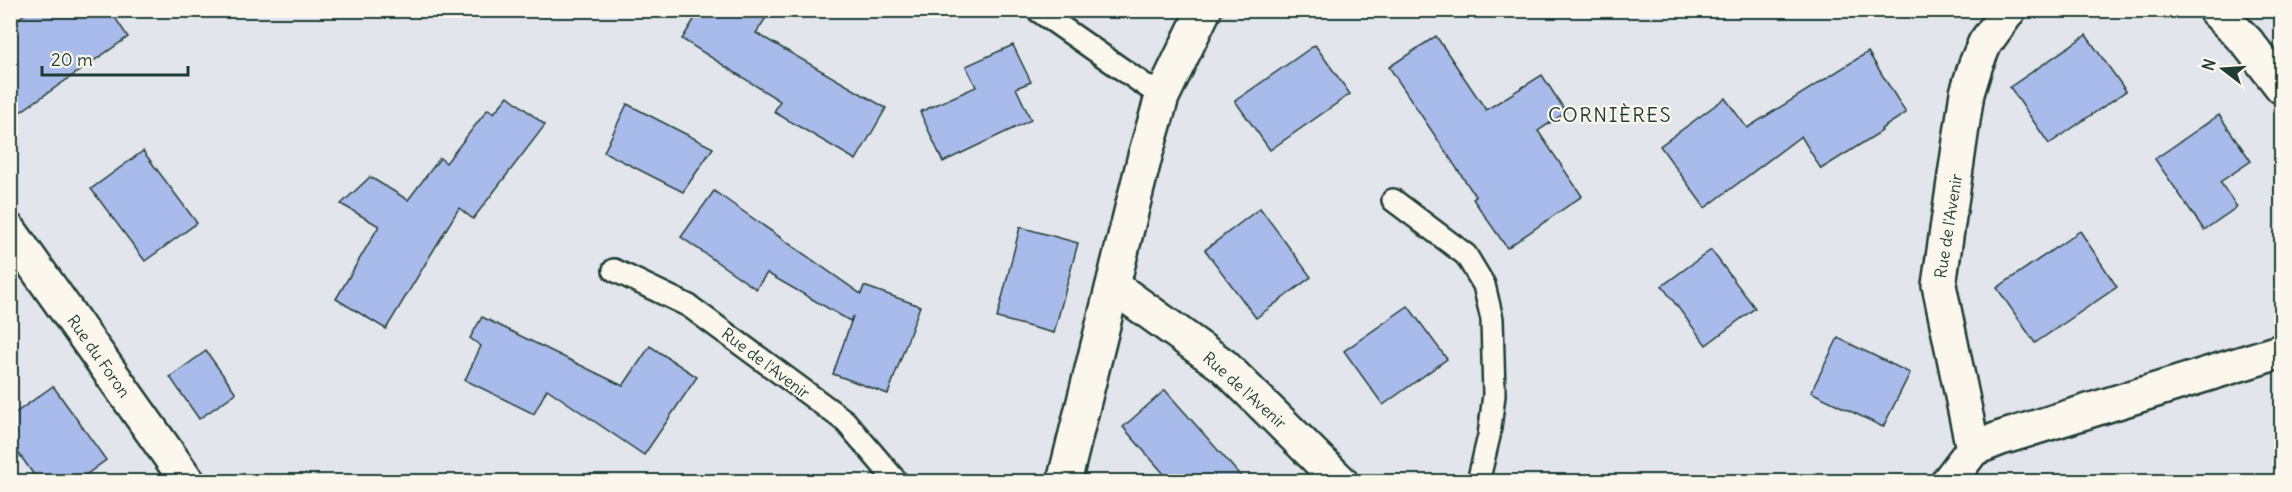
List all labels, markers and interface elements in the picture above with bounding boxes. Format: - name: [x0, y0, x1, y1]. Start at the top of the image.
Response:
- scale bar: [42, 39, 188, 77]
- north arrow: [2193, 39, 2253, 99]
- text: 20 m: [51, 48, 93, 71]
- text: N: [2197, 56, 2220, 73]
- district label: CORNIÈRES: [1548, 102, 1672, 127]
- street label: Rue de l'Avenir: [1930, 172, 1966, 280]
- street label: Rue du Foron: [63, 311, 135, 401]
- street label: Rue de l'Avenir: [718, 323, 815, 403]
- street label: Rue de l'Avenir: [1199, 347, 1291, 433]

